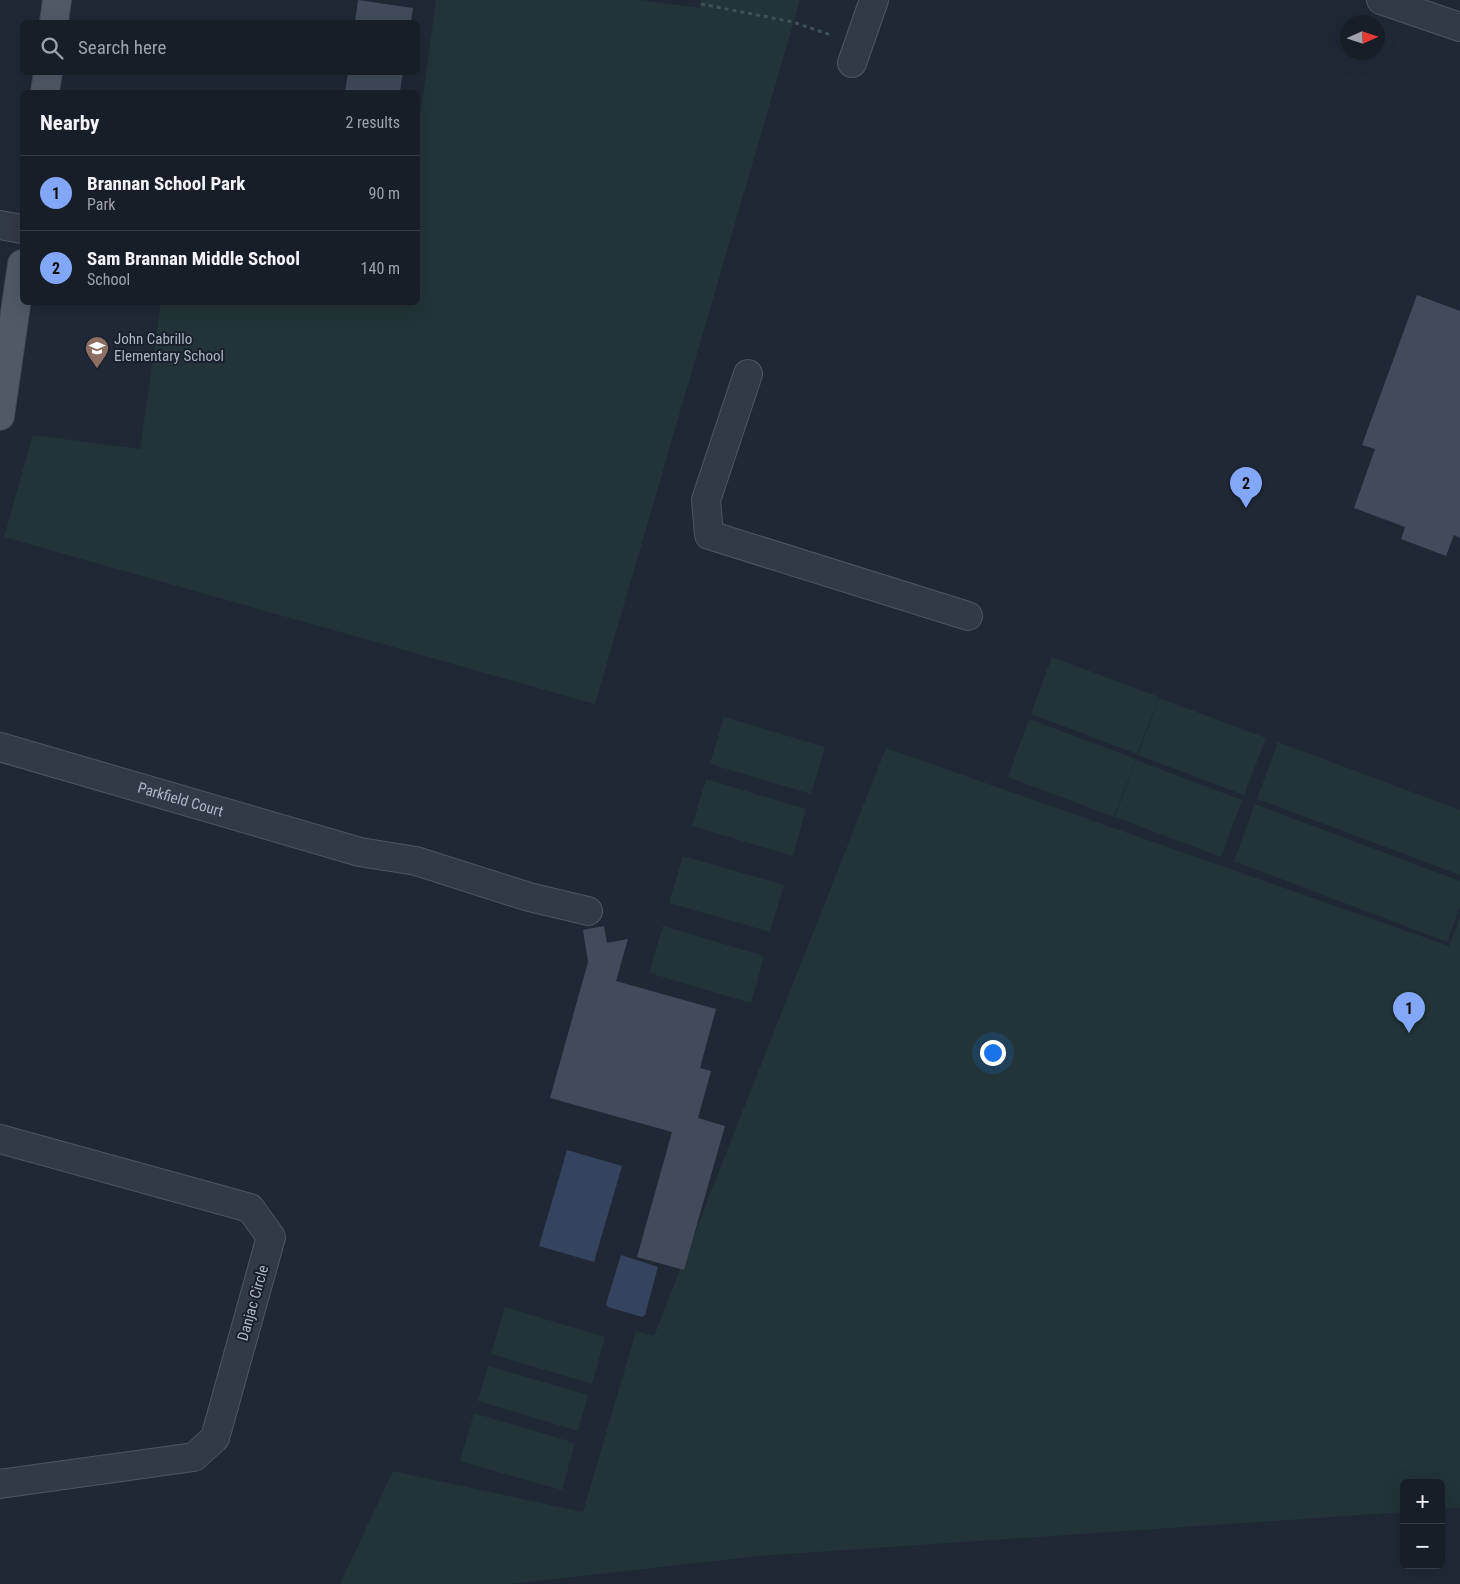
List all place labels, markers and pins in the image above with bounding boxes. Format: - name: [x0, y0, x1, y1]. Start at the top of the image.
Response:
- place label: John Cabrillo Elementary School: [114, 330, 224, 365]
- school or university icon: John Cabrillo Elementary School: [84, 335, 110, 369]
- pin: 2: [1230, 467, 1262, 508]
- pin: 1: [1393, 992, 1425, 1033]

